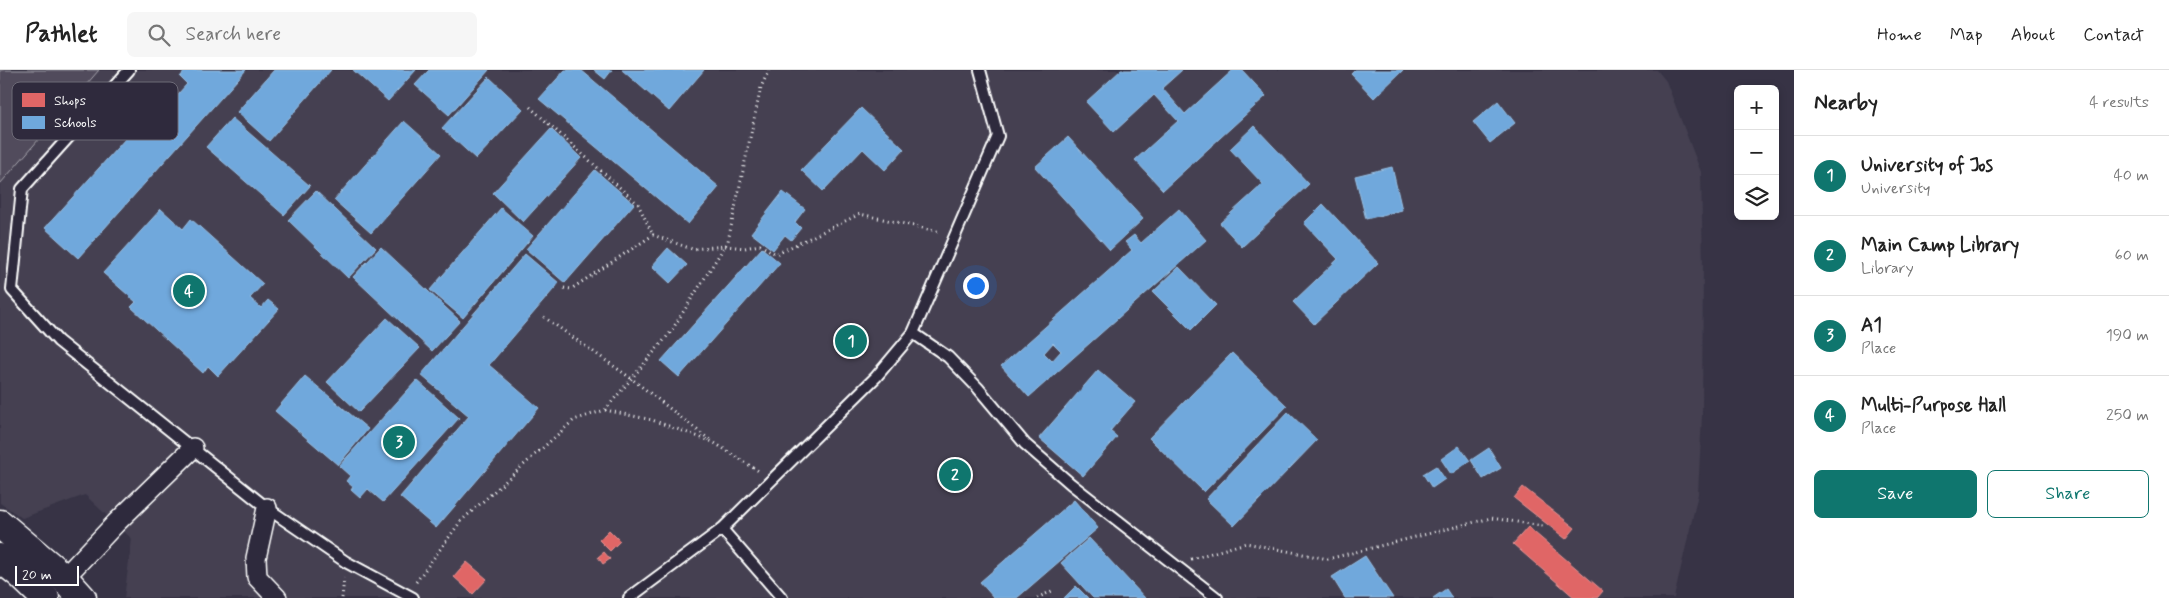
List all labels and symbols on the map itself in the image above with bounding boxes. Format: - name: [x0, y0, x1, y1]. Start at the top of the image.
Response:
- legend: [12, 82, 178, 140]
- text: Shops: [54, 92, 86, 110]
- text: Schools: [54, 114, 97, 132]
- pin: 4: [173, 272, 205, 310]
- your location: [963, 273, 989, 299]
- pin: 1: [835, 322, 867, 360]
- pin: 3: [383, 423, 415, 461]
- pin: 2: [939, 456, 971, 494]
- scale bar: [15, 563, 79, 586]

